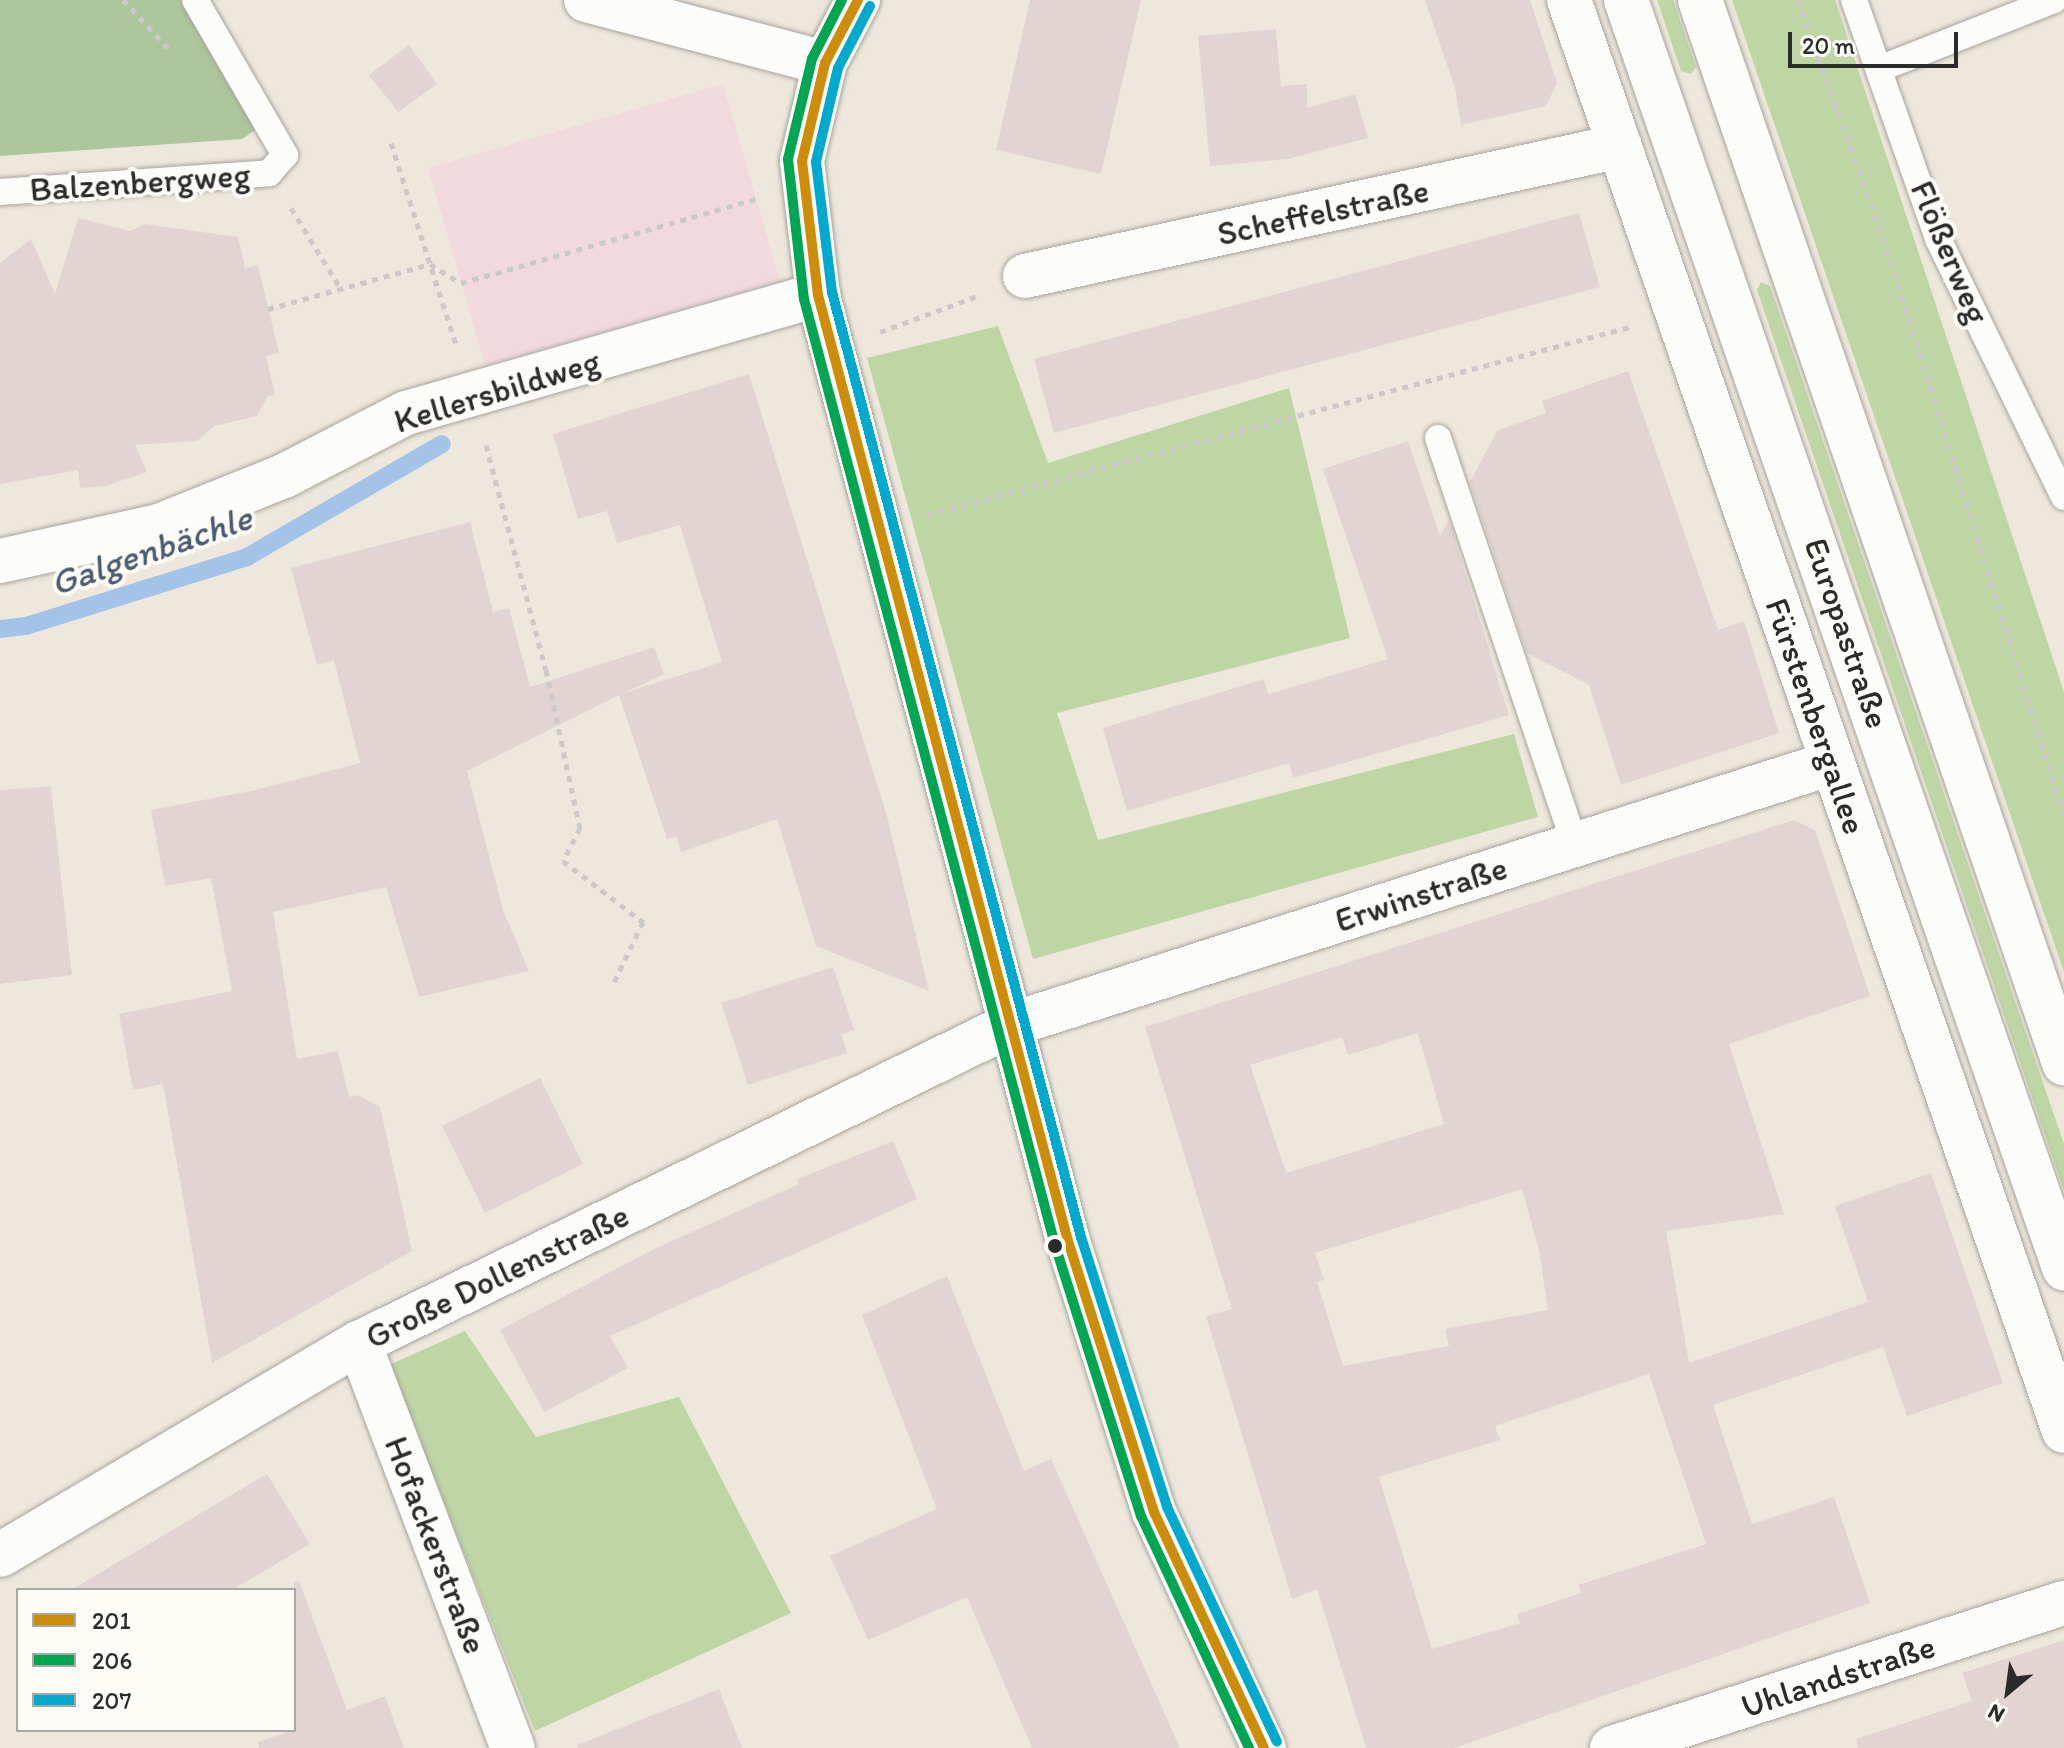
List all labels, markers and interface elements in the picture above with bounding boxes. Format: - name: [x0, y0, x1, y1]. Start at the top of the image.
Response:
- scale bar: [1792, 16, 1962, 66]
- text: 20 m: [1802, 31, 1855, 60]
- street label: Balzenbergweg: [28, 154, 252, 210]
- street label: Scheffelstraße: [1214, 170, 1432, 254]
- street label: Flößerweg: [1902, 174, 1998, 330]
- street label: Kellersbildweg: [389, 340, 605, 442]
- water label: Galgenbächle: [45, 495, 257, 605]
- street label: Europastraße: [1795, 533, 1899, 733]
- street label: Fürstenbergallee: [1757, 593, 1875, 839]
- street label: Erwinstraße: [1330, 847, 1512, 941]
- street label: Große Dollenstraße: [358, 1194, 636, 1358]
- unlabelled marker: [1047, 1238, 1063, 1254]
- street label: Hofackerstraße: [376, 1431, 496, 1659]
- legend: [16, 1588, 296, 1732]
- text: 201: [92, 1606, 131, 1635]
- street label: Uhlandstraße: [1736, 1625, 1940, 1727]
- text: 206: [92, 1646, 132, 1675]
- north arrow: [1968, 1652, 2048, 1732]
- text: 207: [92, 1686, 131, 1715]
- text: N: [1983, 1698, 2009, 1729]

